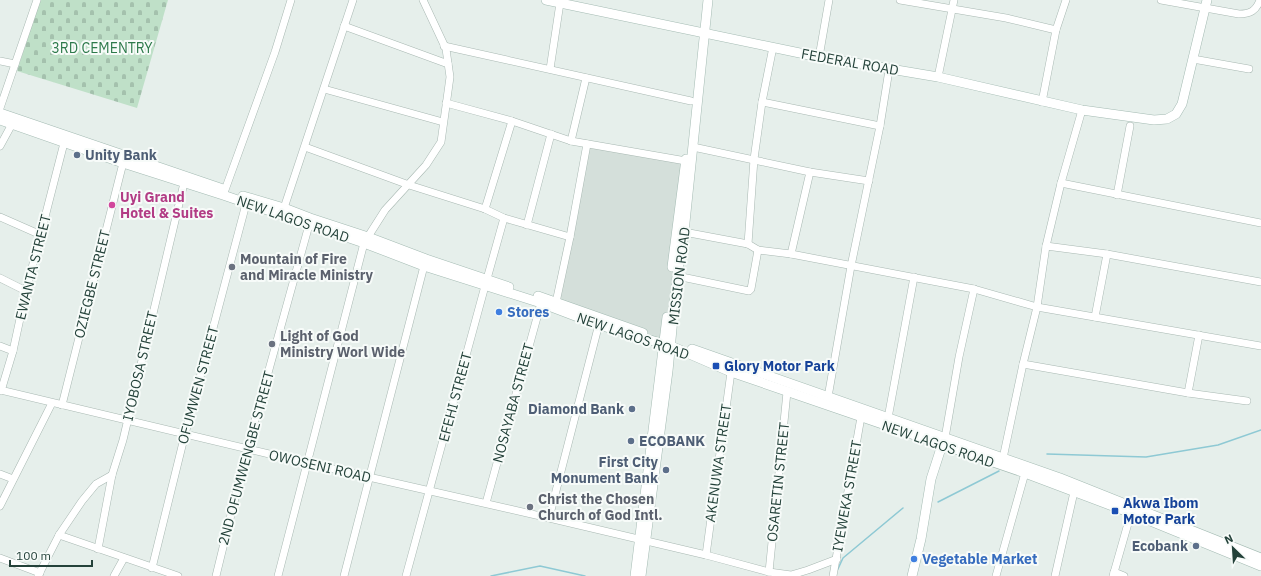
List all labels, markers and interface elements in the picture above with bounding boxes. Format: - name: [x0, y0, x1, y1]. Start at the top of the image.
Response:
- park label: 3RD CEMENTRY: [51, 39, 153, 57]
- street label: FEDERAL ROAD: [800, 45, 900, 79]
- place label: Unity Bank: [85, 146, 158, 164]
- marker: Unity Bank: [72, 150, 82, 160]
- place label: Uyi Grand Hotel & Suites: [120, 188, 213, 222]
- street label: NEW LAGOS ROAD: [234, 191, 352, 247]
- marker: Uyi Grand Hotel & Suites: [107, 200, 117, 210]
- street label: EWANTA STREET: [11, 212, 55, 322]
- street label: MISSION ROAD: [664, 226, 694, 326]
- street label: OZIEGBE STREET: [70, 228, 114, 340]
- place label: Mountain of Fire and Miracle Ministry: [240, 250, 374, 284]
- marker: Mountain of Fire and Miracle Ministry: [227, 262, 237, 272]
- place label: Stores: [507, 303, 549, 321]
- marker: Stores: [494, 307, 504, 317]
- street label: NEW LAGOS ROAD: [574, 308, 692, 364]
- street label: IYOBOSA STREET: [119, 309, 161, 423]
- street label: OFUMWEN STREET: [174, 324, 222, 446]
- place label: Light of God Ministry Worl Wide: [280, 327, 405, 361]
- marker: Light of God Ministry Worl Wide: [267, 339, 277, 349]
- street label: NOSAYABA STREET: [488, 341, 538, 465]
- street label: EFEHI STREET: [434, 350, 476, 444]
- place label: Glory Motor Park: [724, 357, 836, 375]
- marker: Glory Motor Park: [711, 361, 721, 371]
- street label: 2ND OFUMWENGBE STREET: [214, 369, 278, 547]
- place label: Diamond Bank: [528, 400, 625, 418]
- street label: AKENUWA STREET: [701, 403, 735, 523]
- marker: Diamond Bank: [627, 404, 637, 414]
- street label: NEW LAGOS ROAD: [879, 416, 997, 472]
- street label: OSARETIN STREET: [763, 421, 793, 543]
- place label: ECOBANK: [639, 432, 705, 450]
- marker: ECOBANK: [626, 436, 636, 446]
- street label: IYEWEKA STREET: [828, 439, 866, 553]
- street label: OWOSENI ROAD: [267, 445, 373, 487]
- place label: First City Monument Bank: [551, 453, 659, 487]
- marker: First City Monument Bank: [661, 465, 671, 475]
- place label: Christ the Chosen Church of God Intl.: [538, 490, 663, 524]
- place label: Akwa Ibom Motor Park: [1123, 494, 1198, 528]
- marker: Christ the Chosen Church of God Intl.: [525, 502, 535, 512]
- marker: Akwa Ibom Motor Park: [1110, 506, 1120, 516]
- north arrow: [1213, 528, 1253, 568]
- text: N: [1222, 531, 1235, 547]
- place label: Ecobank: [1132, 537, 1189, 555]
- marker: Ecobank: [1191, 541, 1201, 551]
- scale bar: [10, 542, 92, 568]
- text: 100 m: [16, 548, 51, 563]
- place label: Vegetable Market: [922, 550, 1037, 568]
- marker: Vegetable Market: [909, 554, 919, 564]

